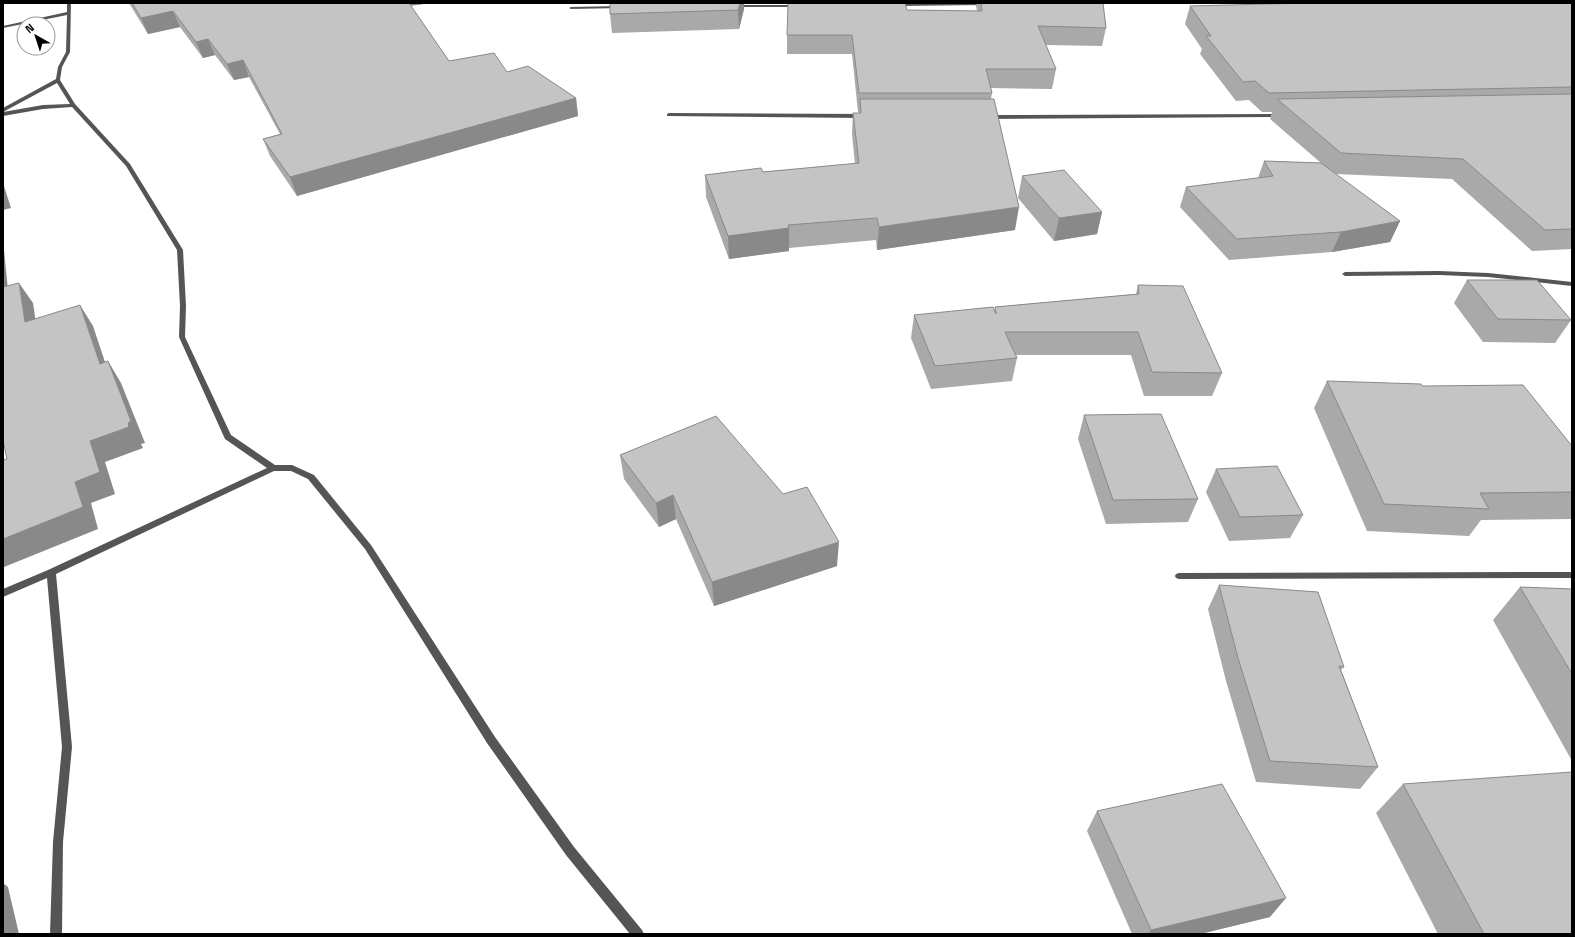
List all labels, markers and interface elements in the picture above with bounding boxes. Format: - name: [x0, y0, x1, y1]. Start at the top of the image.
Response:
- north arrow: [16, 16, 56, 56]
- text: N: [22, 20, 37, 36]

